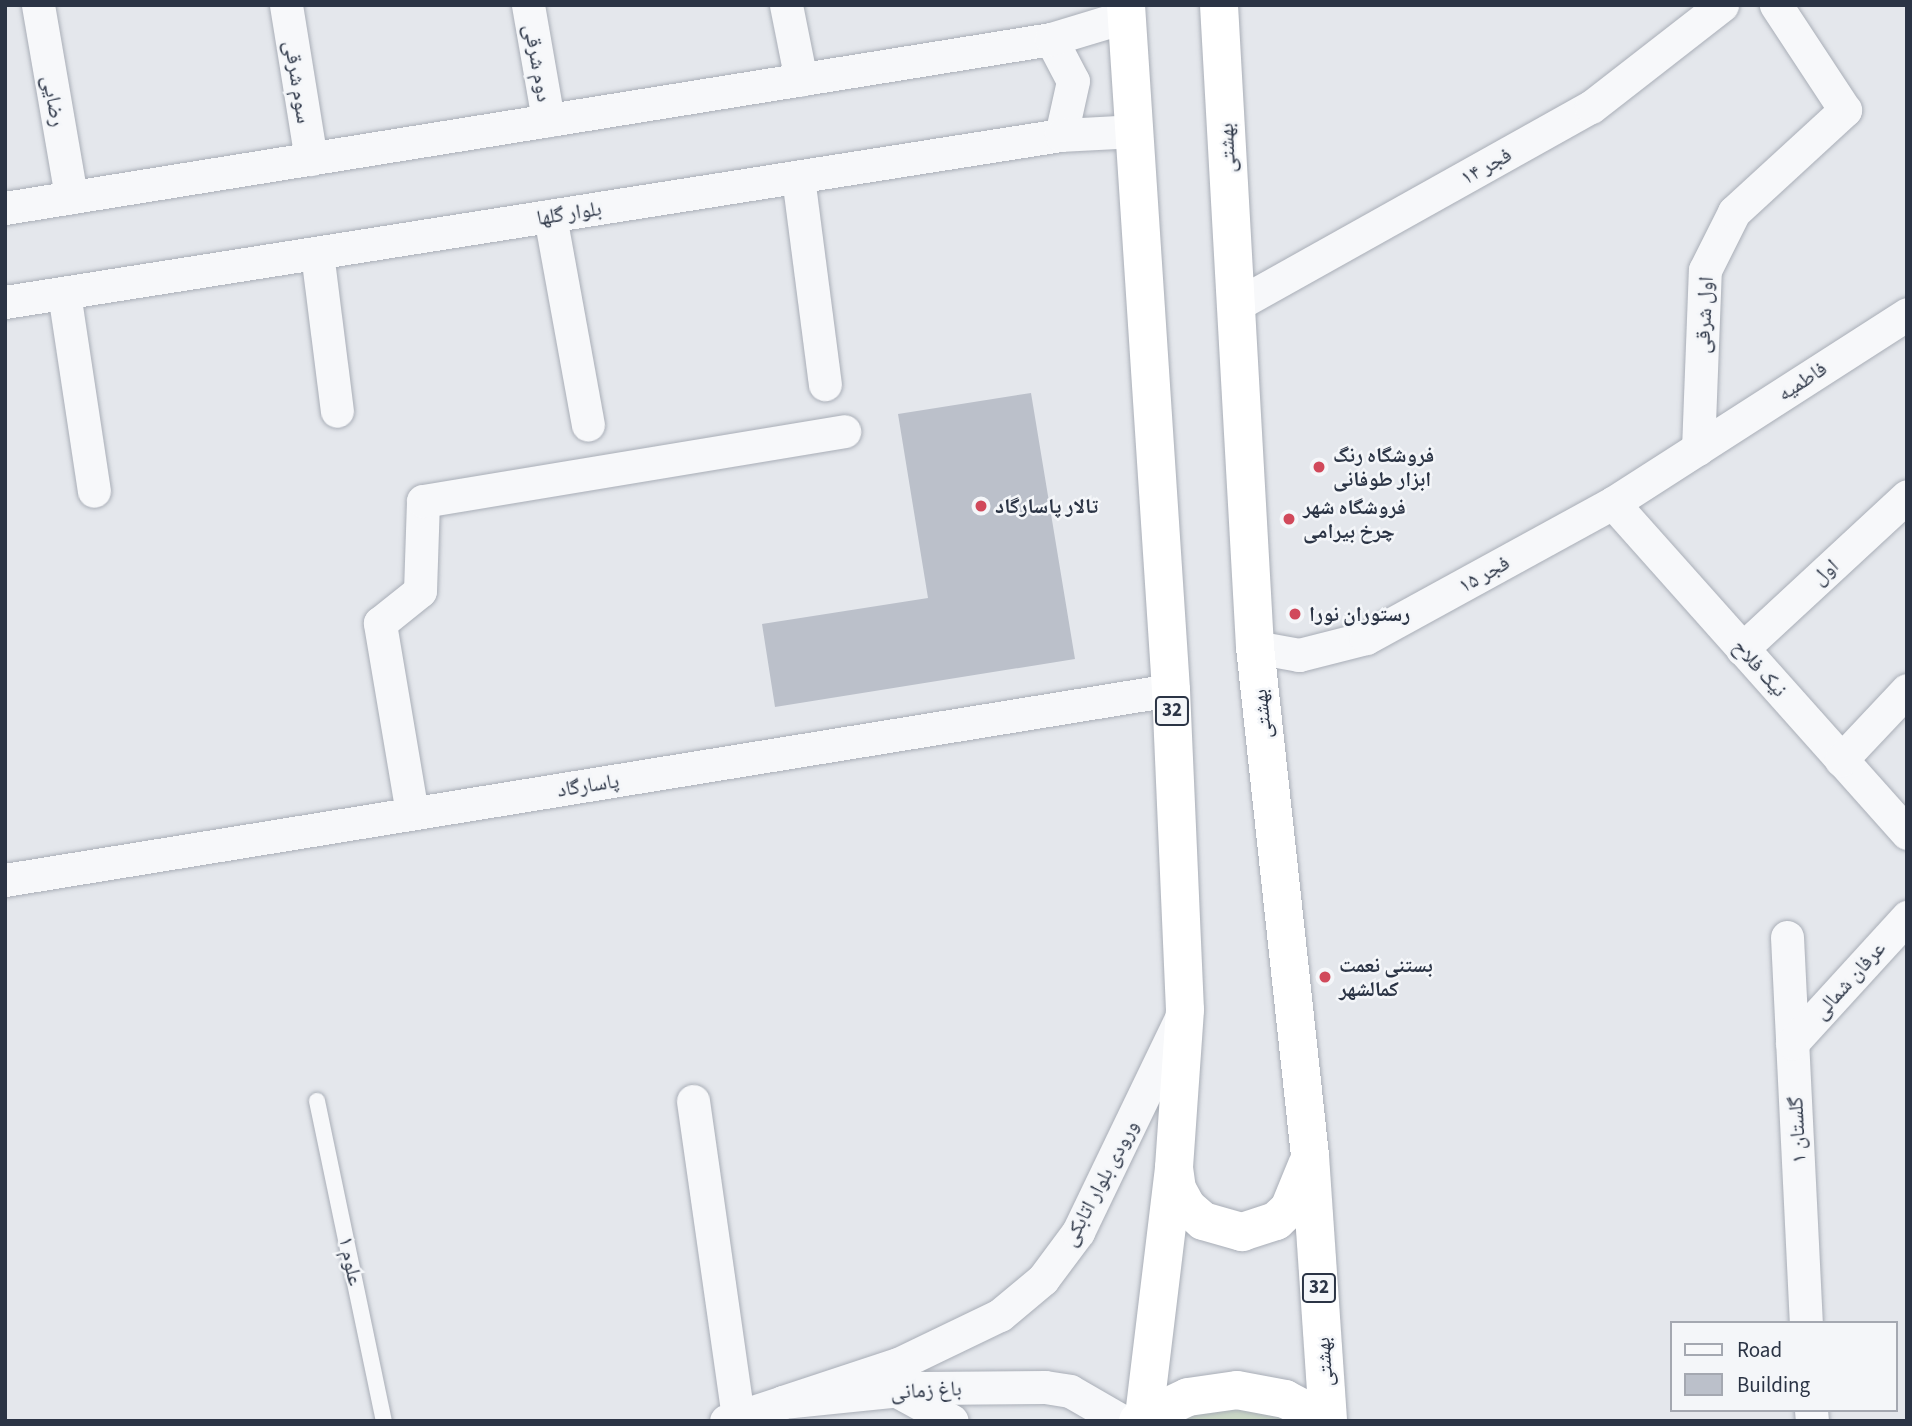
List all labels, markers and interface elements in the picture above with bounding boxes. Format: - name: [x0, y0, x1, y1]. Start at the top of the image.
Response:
- street label: دوم شرقی: [519, 22, 557, 104]
- street label: سوم شرقی: [279, 39, 317, 125]
- street label: رضایی: [37, 73, 71, 129]
- street label: بهشتی: [1213, 123, 1241, 173]
- street label: فجر ۱۴: [1456, 142, 1516, 190]
- street label: بلوار گلها: [535, 195, 603, 231]
- street label: اول شرقی: [1689, 276, 1719, 354]
- street label: فاطمیه: [1773, 356, 1831, 406]
- place label: فروشگاه رنگ ابزار طوفانی: [1333, 442, 1434, 492]
- marker: فروشگاه رنگ ابزار طوفانی: [1311, 459, 1327, 475]
- place label: تالار پاسارگاد: [995, 493, 1098, 519]
- place label: فروشگاه شهر چرخ بیرامی: [1303, 494, 1406, 544]
- marker: تالار پاسارگاد: [973, 498, 989, 514]
- marker: فروشگاه شهر چرخ بیرامی: [1281, 511, 1297, 527]
- street label: فجر ۱۵: [1454, 550, 1514, 598]
- street label: اول: [1806, 553, 1844, 591]
- place label: رستوران نورا: [1309, 601, 1410, 627]
- marker: رستوران نورا: [1287, 606, 1303, 622]
- street label: نیک فلاح: [1728, 634, 1792, 702]
- street label: بهشتی: [1247, 688, 1277, 740]
- road number: 32: [1154, 696, 1190, 726]
- street label: پاسارگاد: [555, 768, 621, 802]
- street label: عرفان شمالی: [1807, 936, 1891, 1024]
- place label: بستنی نعمت کمالشهر: [1339, 952, 1433, 1002]
- marker: بستنی نعمت کمالشهر: [1317, 969, 1333, 985]
- street label: گلستان ۱: [1783, 1096, 1811, 1164]
- street label: ورودی بلوار اتابکی: [1056, 1116, 1144, 1250]
- street label: علوم ۱: [334, 1234, 368, 1288]
- road number: 32: [1302, 1272, 1336, 1304]
- legend: [1671, 1321, 1898, 1412]
- text: Road: [1737, 1335, 1782, 1365]
- street label: بهشتی: [1310, 1336, 1338, 1388]
- text: Building: [1737, 1370, 1810, 1400]
- street label: باغ زمانی: [890, 1376, 962, 1404]

